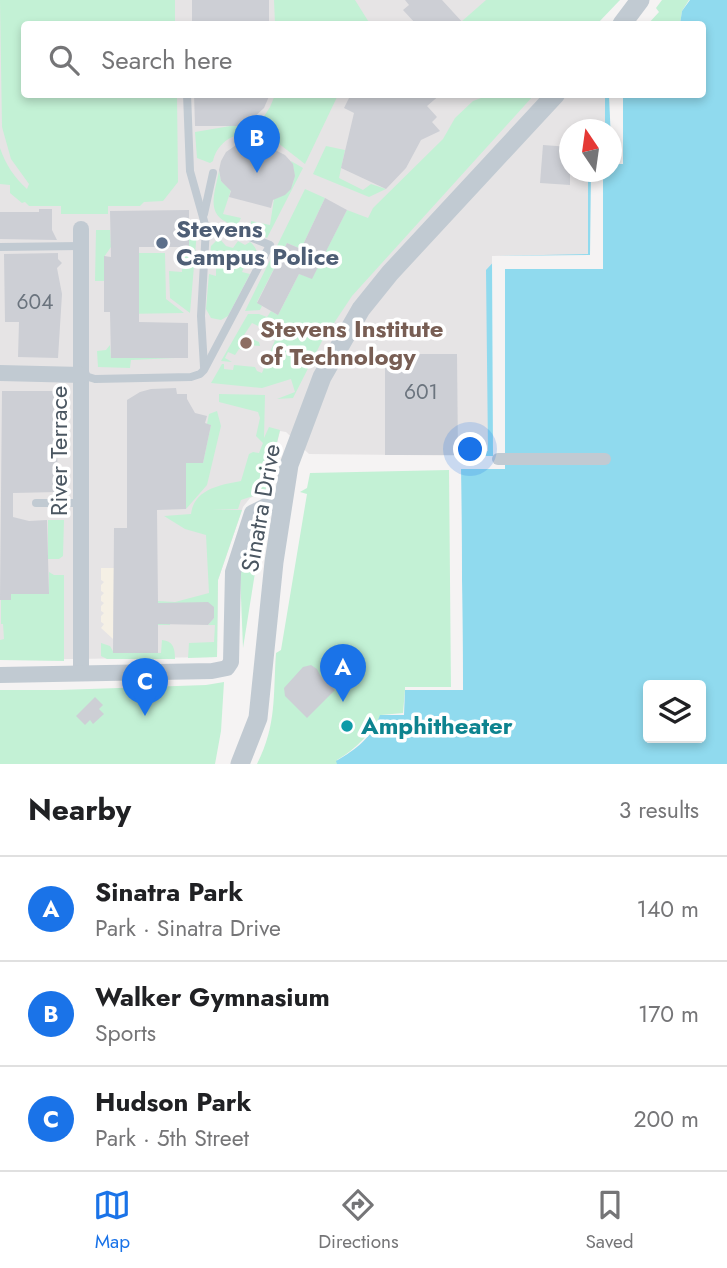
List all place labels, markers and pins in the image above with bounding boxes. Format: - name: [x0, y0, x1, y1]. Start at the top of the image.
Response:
- pin: B: [234, 115, 280, 173]
- place label: Stevens Campus Police: [176, 211, 339, 274]
- marker: Stevens Campus Police: [154, 235, 170, 251]
- place label: Stevens Institute of Technology: [260, 311, 444, 374]
- marker: Stevens Institute of Technology: [238, 335, 254, 351]
- pin: A: [320, 644, 366, 702]
- pin: C: [122, 658, 168, 716]
- place label: Amphitheater: [360, 708, 513, 743]
- marker: Amphitheater: [339, 718, 355, 734]

